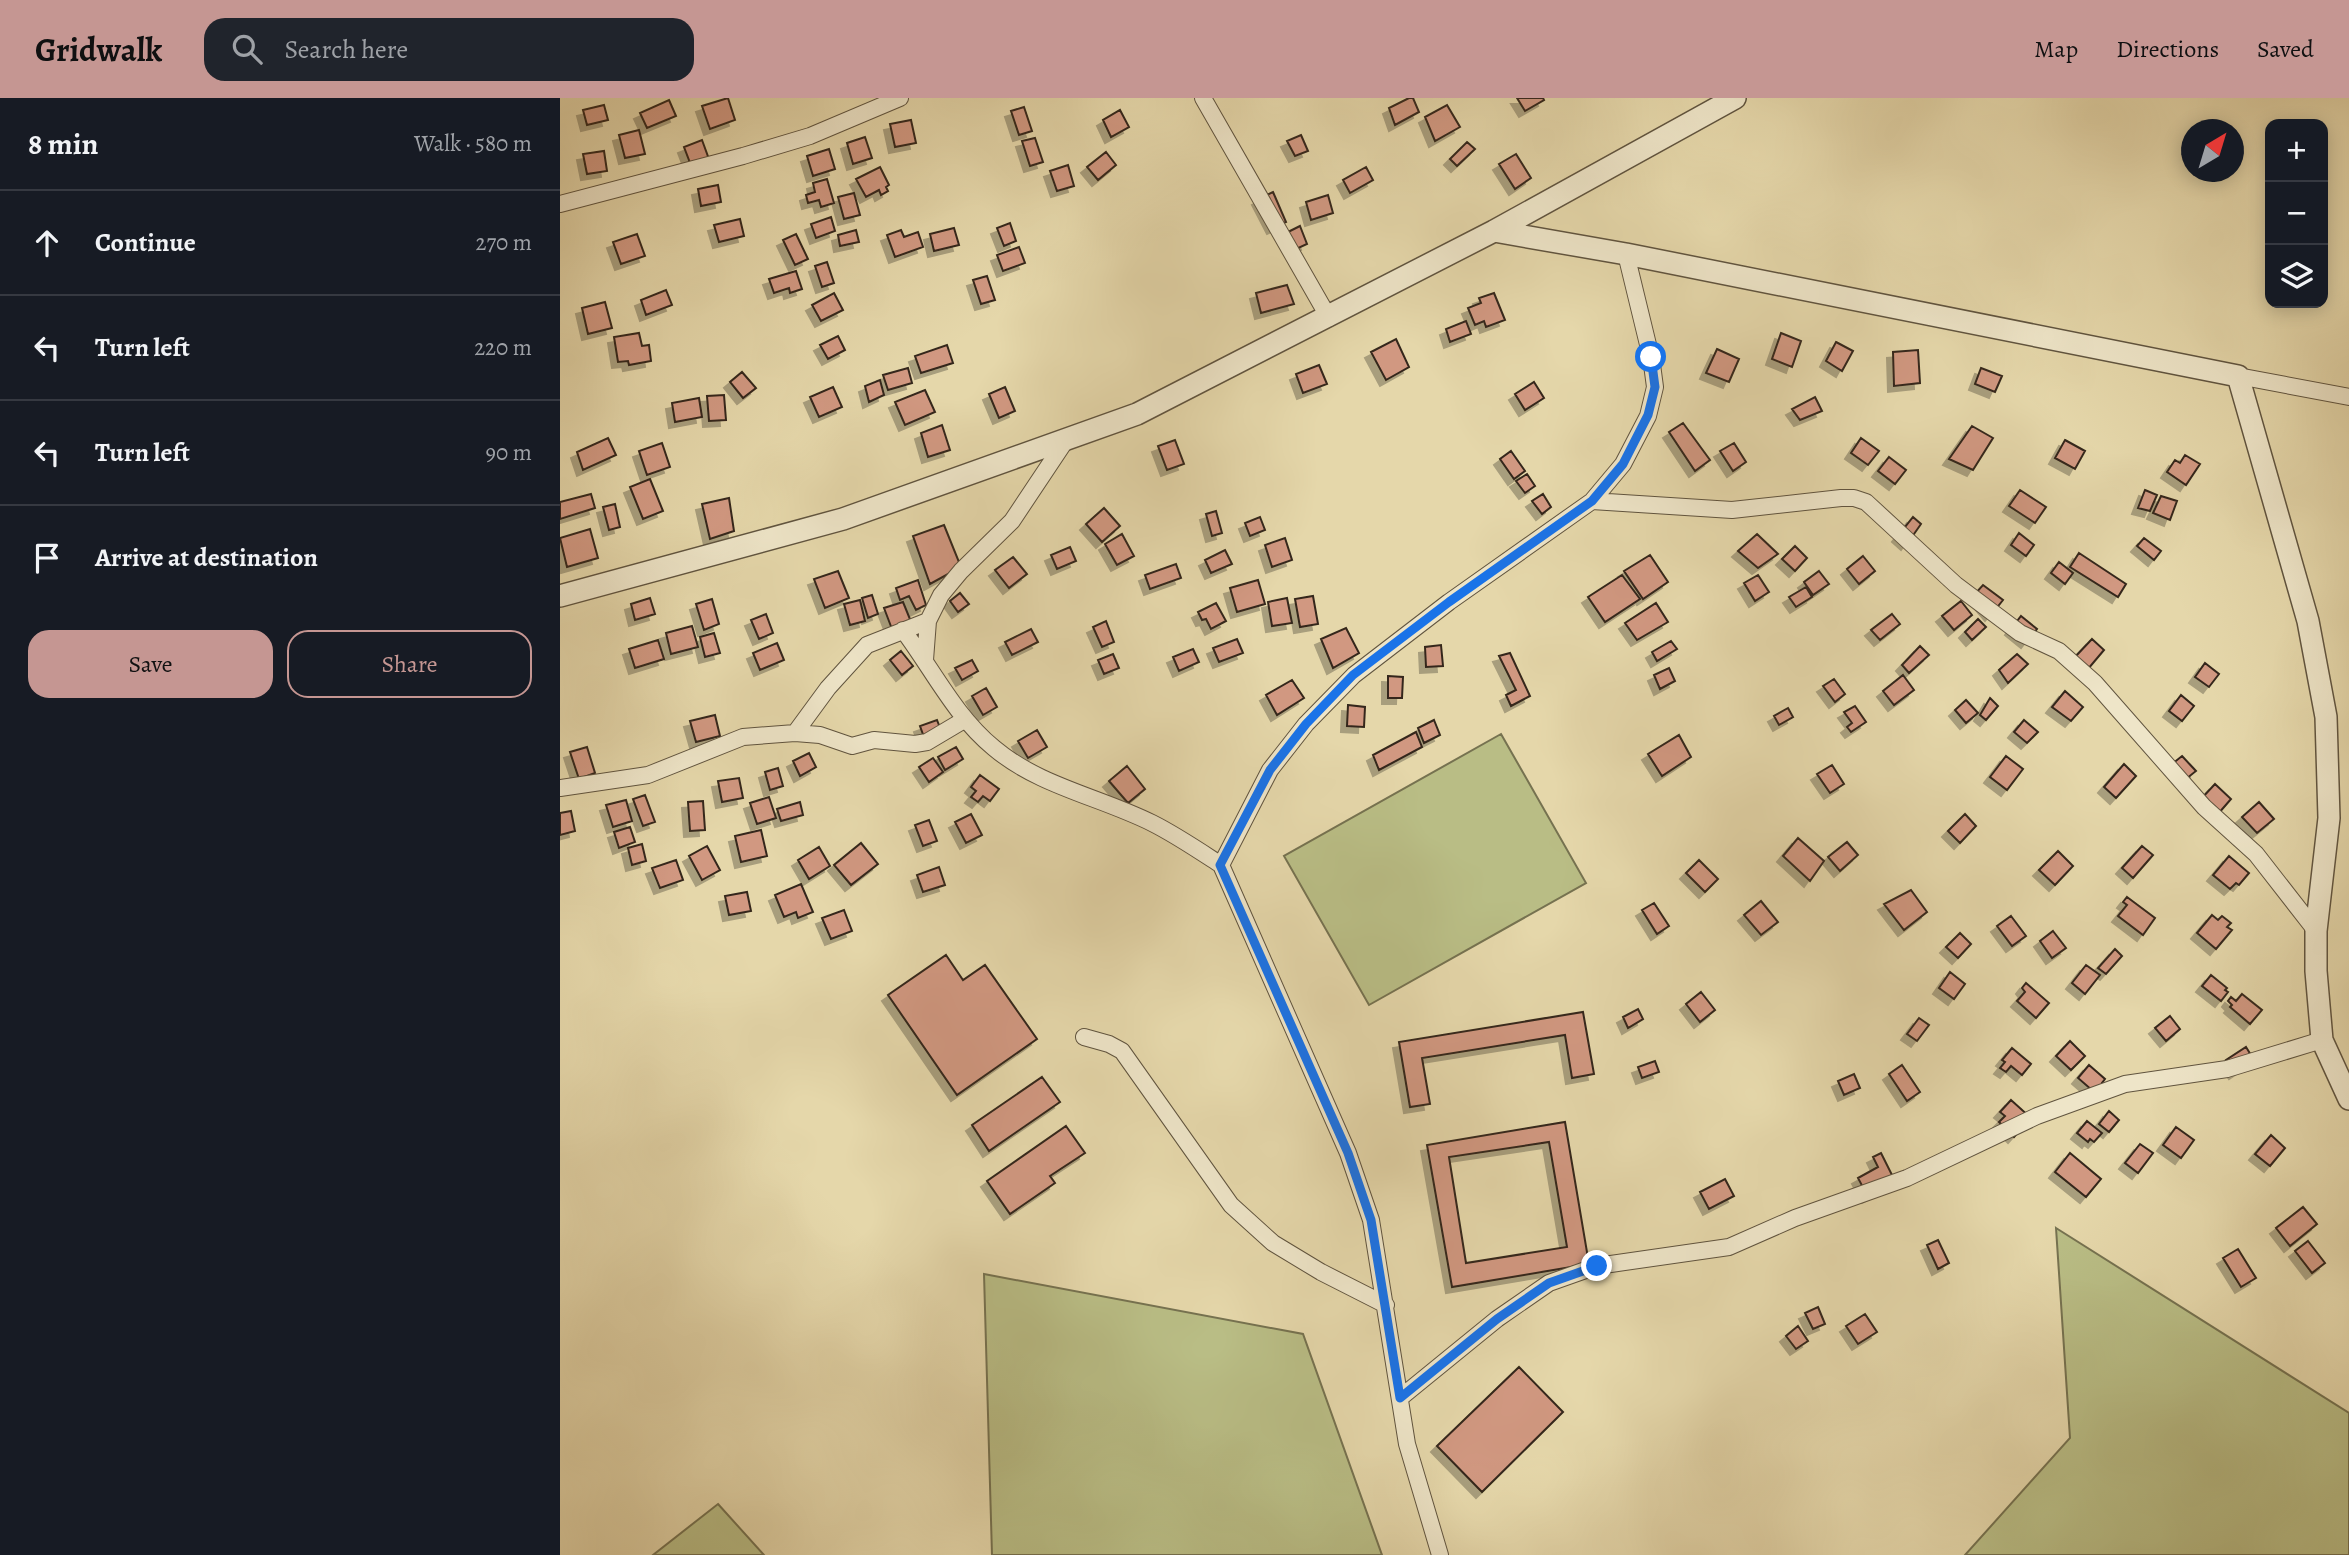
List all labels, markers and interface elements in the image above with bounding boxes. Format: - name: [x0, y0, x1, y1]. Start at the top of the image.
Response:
- search box: [204, 18, 694, 81]
- text: Gridwalk: [35, 27, 162, 72]
- icon: search: [228, 30, 266, 68]
- text: Search here: [284, 32, 408, 67]
- text: Map: [2034, 33, 2078, 65]
- text: Directions: [2116, 33, 2219, 65]
- text: Saved: [2257, 33, 2314, 65]
- north arrow: [2181, 119, 2244, 182]
- map controls: [2265, 119, 2328, 308]
- button: +: [2265, 119, 2328, 182]
- text: 8 min: [28, 124, 98, 164]
- text: Walk · 580 m: [414, 128, 532, 159]
- button: −: [2265, 182, 2328, 245]
- icon: ahead: [28, 224, 66, 262]
- text: Continue: [95, 225, 196, 260]
- text: 270 m: [475, 227, 532, 258]
- button: layers: [2265, 245, 2328, 308]
- icon: left: [28, 329, 66, 367]
- text: Turn left: [95, 330, 190, 365]
- text: 220 m: [474, 332, 532, 363]
- route start: [1635, 341, 1666, 372]
- icon: left: [28, 434, 66, 472]
- text: Turn left: [95, 435, 190, 470]
- text: 90 m: [486, 437, 532, 468]
- icon: arrive: [28, 539, 66, 577]
- text: Arrive at destination: [95, 540, 318, 575]
- button: Save: [28, 630, 273, 698]
- button: Share: [287, 630, 532, 698]
- route end: [1581, 1250, 1612, 1281]

